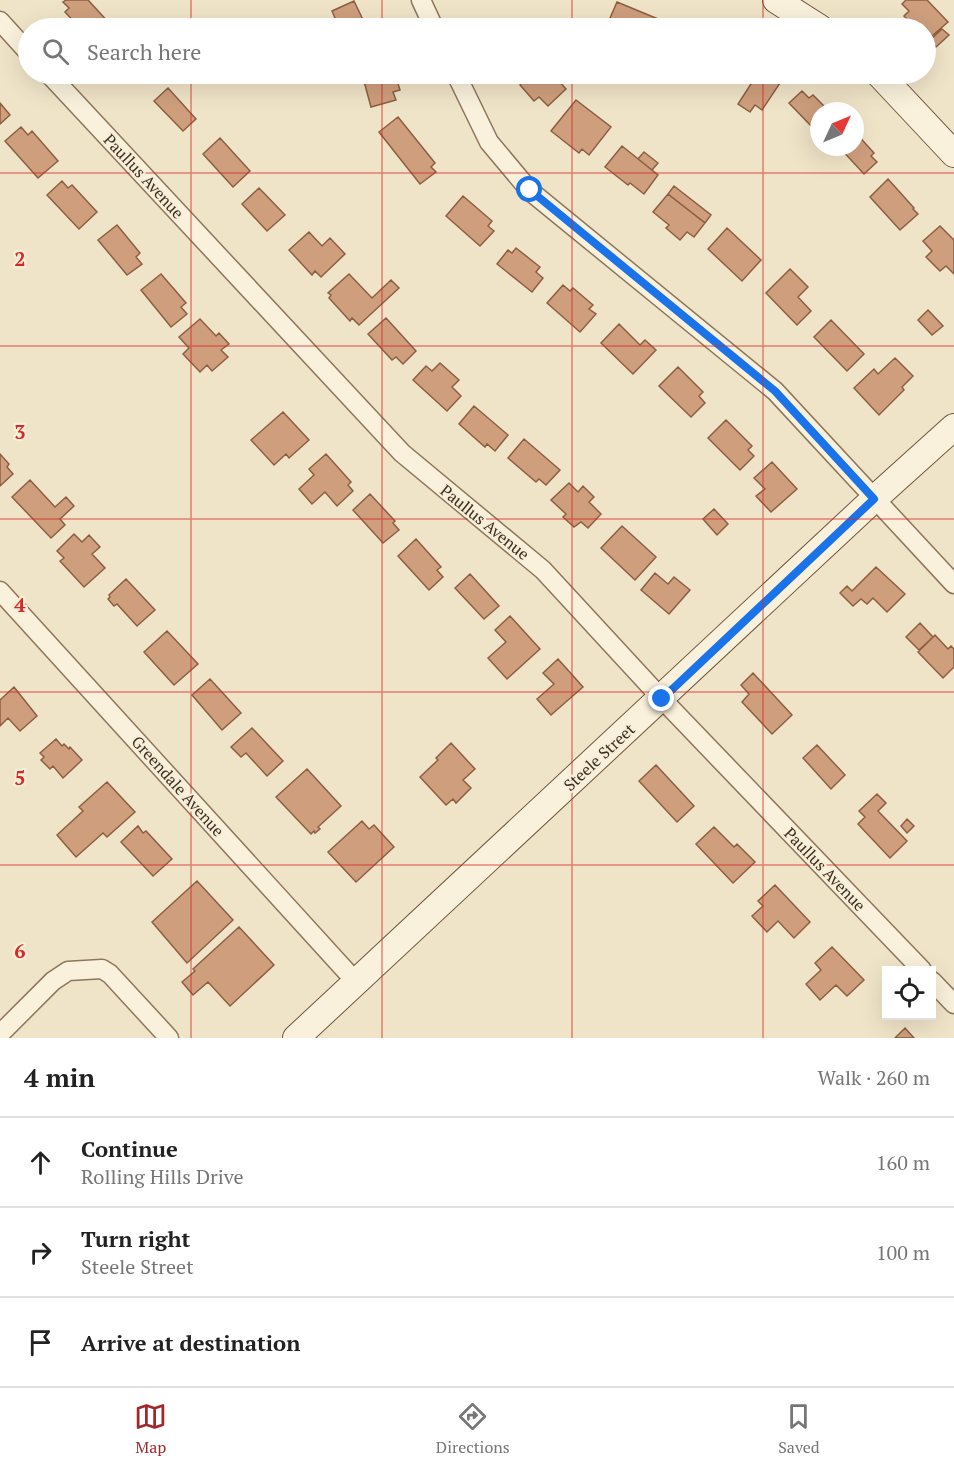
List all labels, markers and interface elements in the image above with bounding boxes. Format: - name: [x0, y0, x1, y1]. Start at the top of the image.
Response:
- search box: [18, 18, 936, 84]
- icon: search: [39, 35, 72, 68]
- text: Search here: [87, 37, 201, 66]
- north arrow: [810, 102, 864, 156]
- street label: Paullus Avenue: [99, 129, 189, 223]
- route start: [516, 176, 542, 202]
- text: 2: [14, 245, 26, 272]
- text: 3: [14, 418, 26, 445]
- street label: Paullus Avenue: [436, 479, 534, 565]
- text: 4: [14, 591, 26, 618]
- route end: [648, 685, 674, 711]
- street label: Steele Street: [559, 718, 639, 796]
- street label: Greendale Avenue: [127, 731, 229, 841]
- text: 5: [14, 764, 26, 791]
- street label: Paullus Avenue: [779, 822, 871, 916]
- text: 6: [14, 937, 26, 964]
- map controls: [882, 966, 936, 1020]
- button: locate: [882, 966, 936, 1020]
- text: 4 min: [24, 1060, 95, 1094]
- text: Walk · 260 m: [818, 1064, 930, 1091]
- text: Continue: [81, 1134, 178, 1163]
- icon: ahead: [24, 1146, 57, 1179]
- text: 160 m: [876, 1149, 930, 1176]
- text: Rolling Hills Drive: [81, 1163, 244, 1190]
- text: Turn right: [81, 1224, 190, 1253]
- icon: right: [24, 1236, 57, 1269]
- text: 100 m: [876, 1239, 930, 1266]
- text: Steele Street: [81, 1253, 194, 1280]
- icon: arrive: [24, 1326, 57, 1359]
- text: Arrive at destination: [81, 1328, 300, 1357]
- tab: Map: [134, 1400, 167, 1458]
- tab: Directions: [436, 1400, 510, 1458]
- tab: Saved: [778, 1400, 820, 1458]

